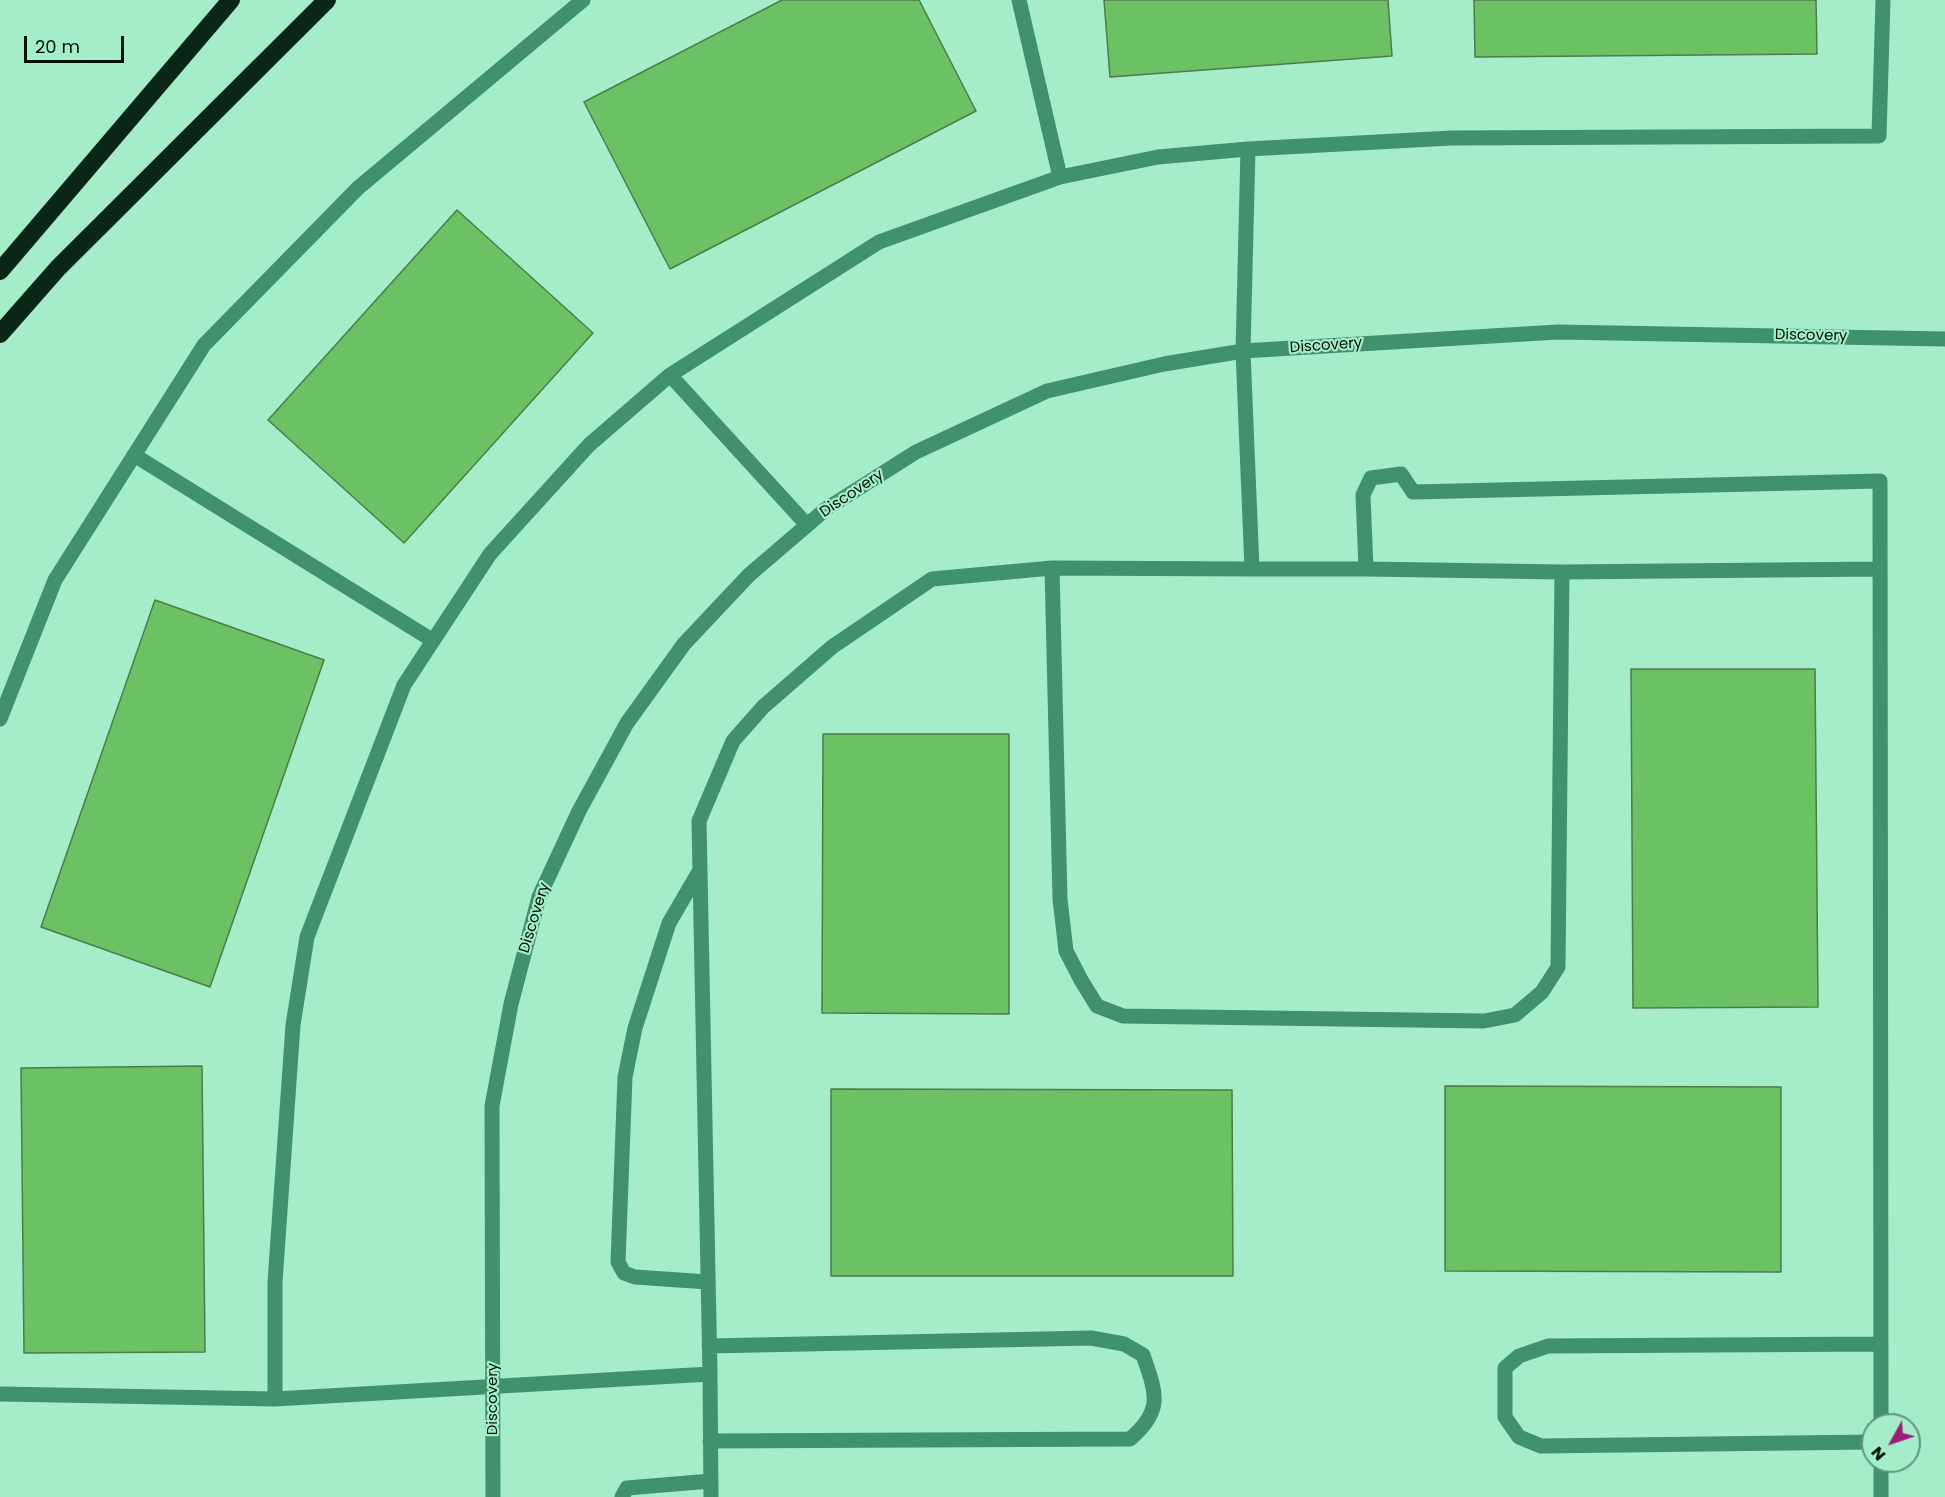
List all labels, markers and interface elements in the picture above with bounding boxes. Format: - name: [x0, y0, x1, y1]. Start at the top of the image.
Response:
- scale bar: [27, 24, 128, 62]
- text: 20 m: [35, 34, 80, 59]
- street label: Discovery: [1775, 326, 1847, 346]
- street label: Discovery: [1289, 334, 1363, 358]
- street label: Discovery: [817, 466, 887, 522]
- street label: Discovery: [516, 881, 554, 955]
- street label: Discovery: [484, 1363, 502, 1435]
- north arrow: [1861, 1413, 1921, 1473]
- text: N: [1866, 1442, 1891, 1466]

